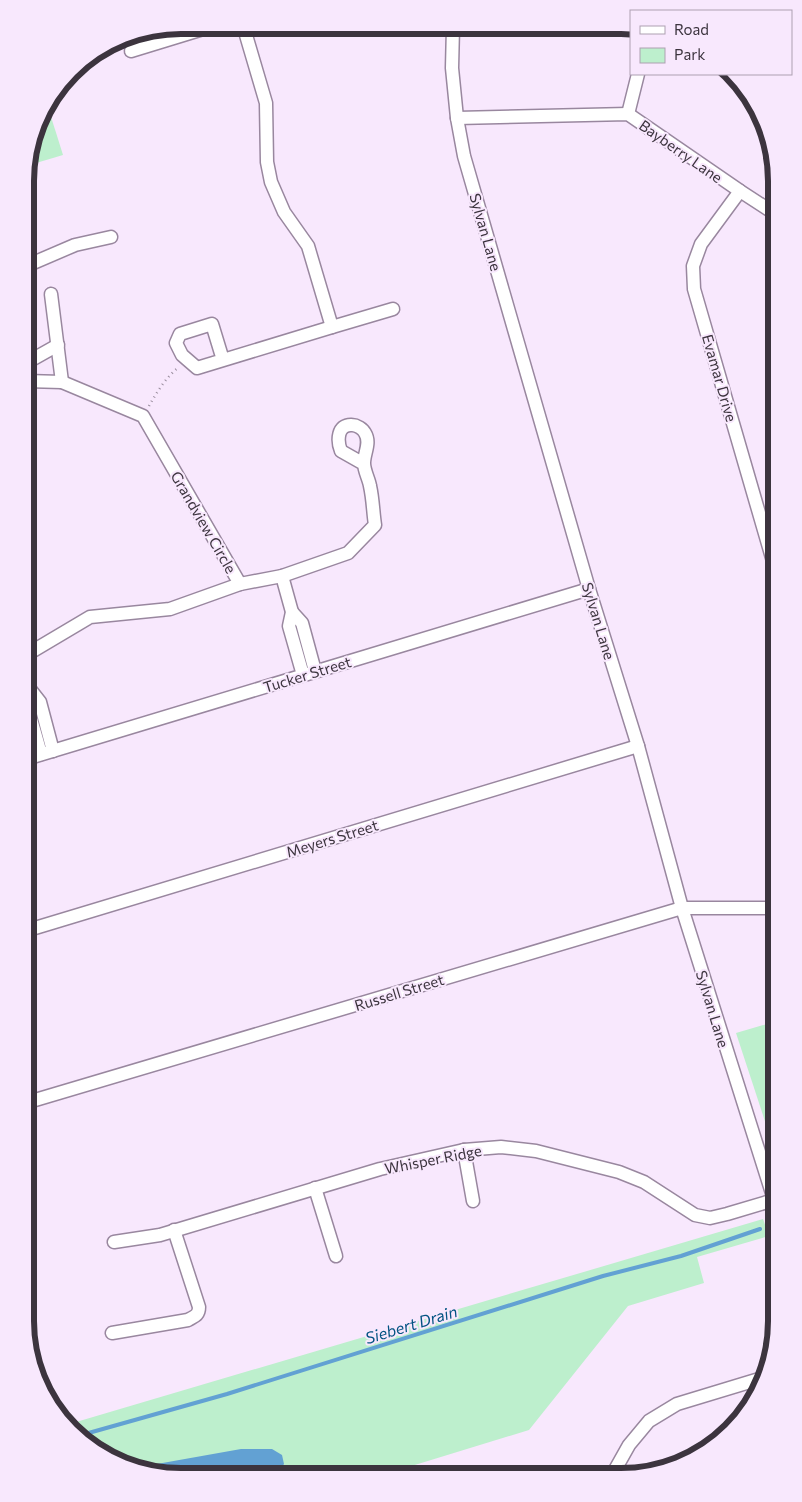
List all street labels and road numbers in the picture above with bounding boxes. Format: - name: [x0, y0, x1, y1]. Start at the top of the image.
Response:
- street label: Bayberry Lane: [636, 116, 726, 186]
- street label: Sylvan Lane: [466, 191, 506, 273]
- street label: Evamar Drive: [699, 332, 741, 424]
- street label: Grandview Circle: [167, 468, 241, 576]
- street label: Sylvan Lane: [579, 580, 619, 662]
- street label: Tucker Street: [261, 652, 353, 696]
- street label: Meyers Street: [284, 815, 380, 861]
- street label: Sylvan Lane: [693, 968, 733, 1050]
- street label: Russell Street: [352, 970, 446, 1014]
- street label: Whisper Ridge: [383, 1141, 483, 1177]

